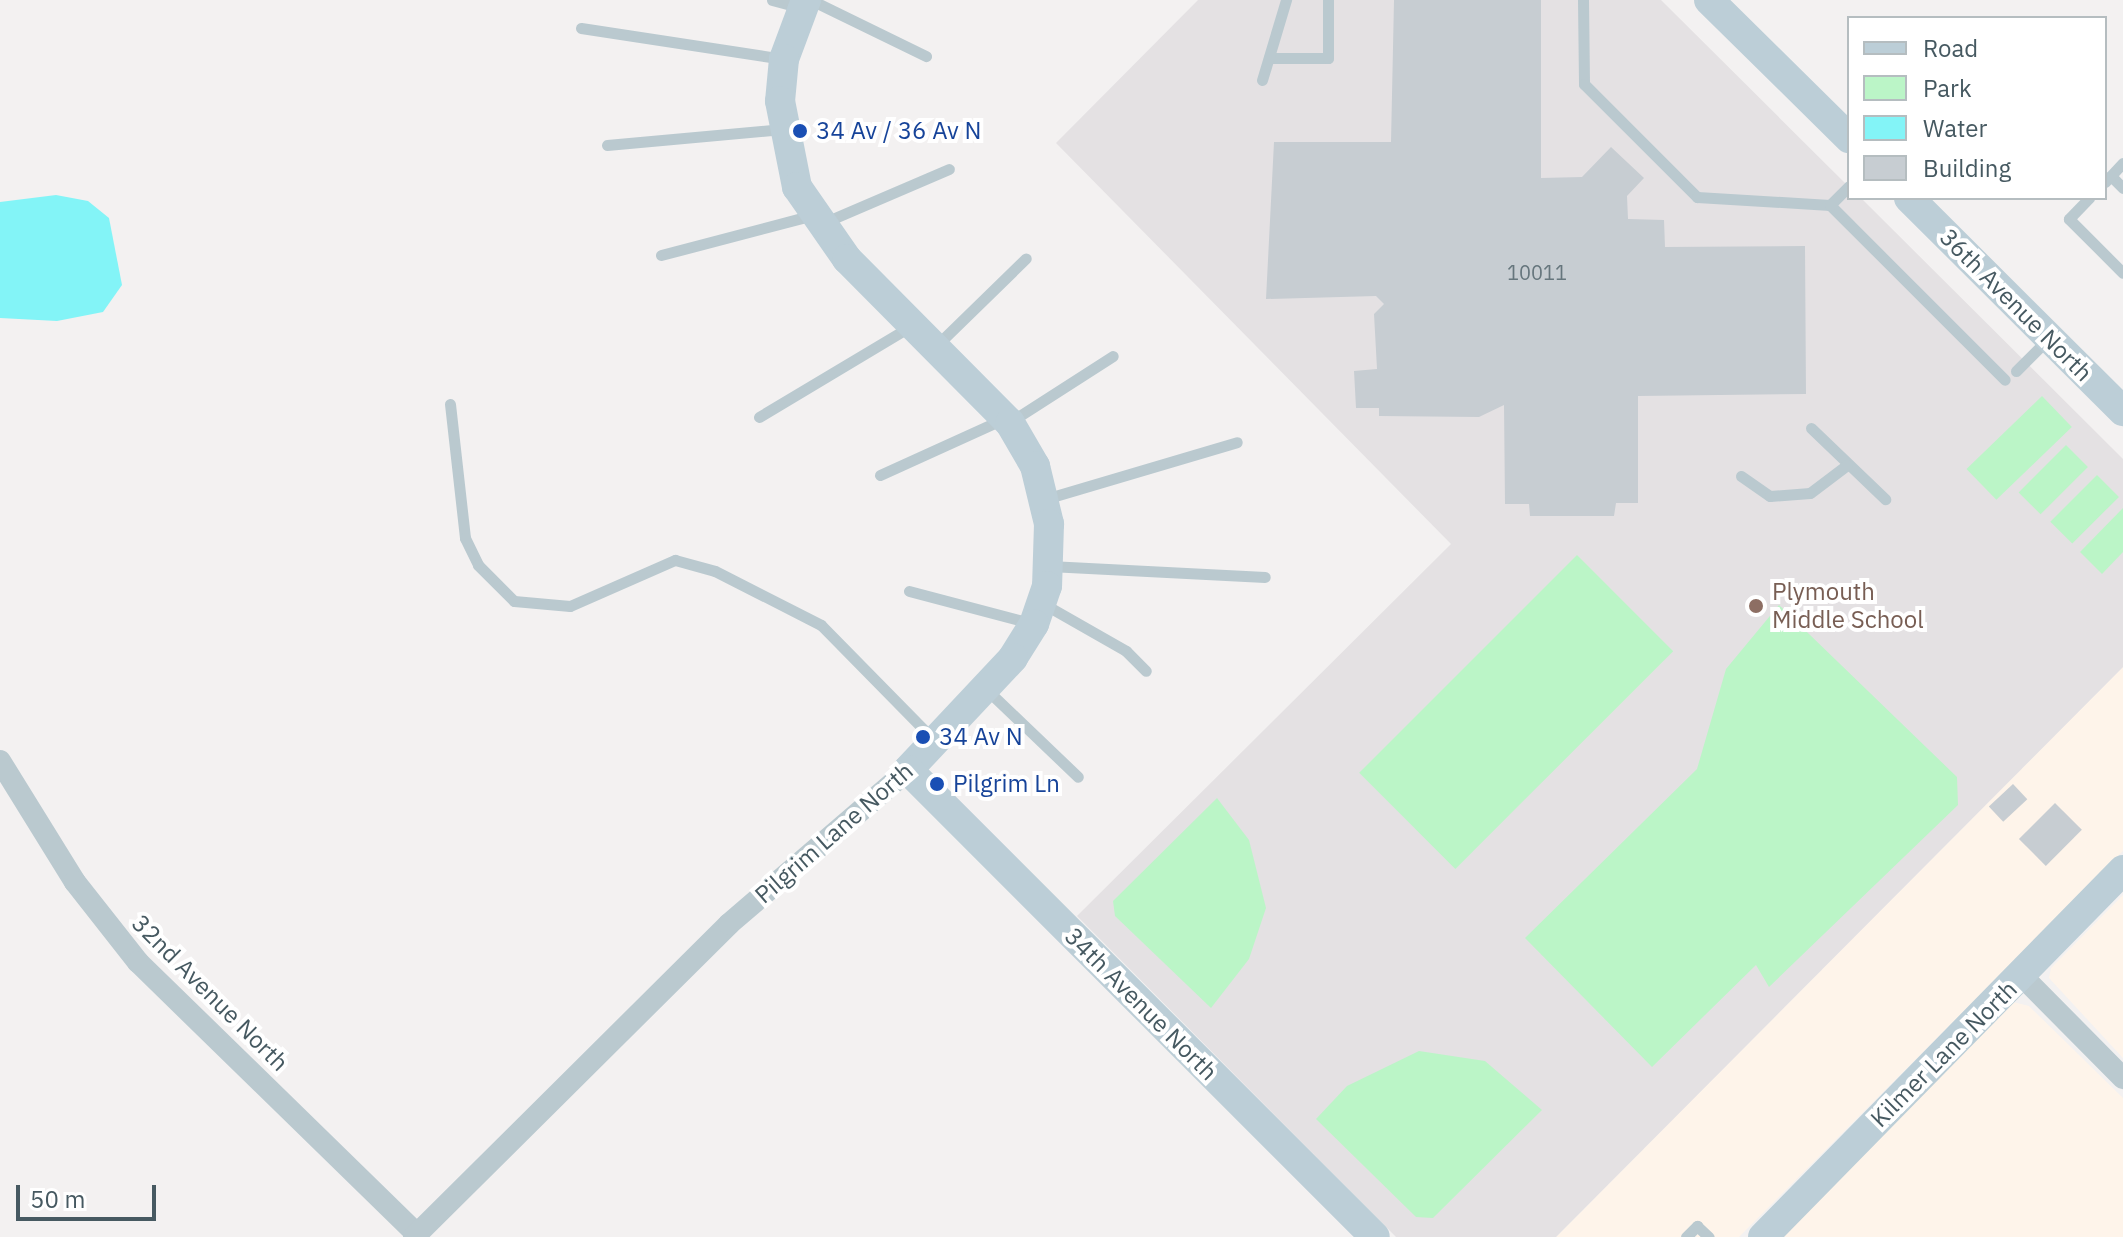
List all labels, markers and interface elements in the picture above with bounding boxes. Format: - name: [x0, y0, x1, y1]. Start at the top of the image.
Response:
- legend: [1847, 16, 2107, 200]
- text: Road: [1923, 32, 1978, 64]
- text: Park: [1923, 72, 1972, 104]
- text: Water: [1923, 112, 1987, 144]
- place label: 34 Av / 36 Av N: [816, 117, 982, 145]
- marker: 34 Av / 36 Av N: [791, 122, 809, 140]
- text: Building: [1923, 152, 2011, 184]
- street label: 36th Avenue North: [1934, 223, 2098, 387]
- house number: 10011: [1507, 260, 1567, 284]
- place label: Plymouth Middle School: [1772, 578, 1924, 634]
- marker: Plymouth Middle School: [1747, 597, 1765, 615]
- place label: 34 Av N: [939, 723, 1023, 751]
- marker: 34 Av N: [914, 728, 932, 746]
- street label: Pilgrim Lane North: [749, 757, 919, 909]
- place label: Pilgrim Ln: [953, 770, 1060, 798]
- marker: Pilgrim Ln: [928, 775, 946, 793]
- street label: 32nd Avenue North: [126, 909, 294, 1077]
- street label: 34th Avenue North: [1059, 922, 1223, 1086]
- street label: Kilmer Lane North: [1865, 975, 2023, 1133]
- scale bar: [20, 1169, 160, 1219]
- text: 50 m: [30, 1183, 85, 1215]

